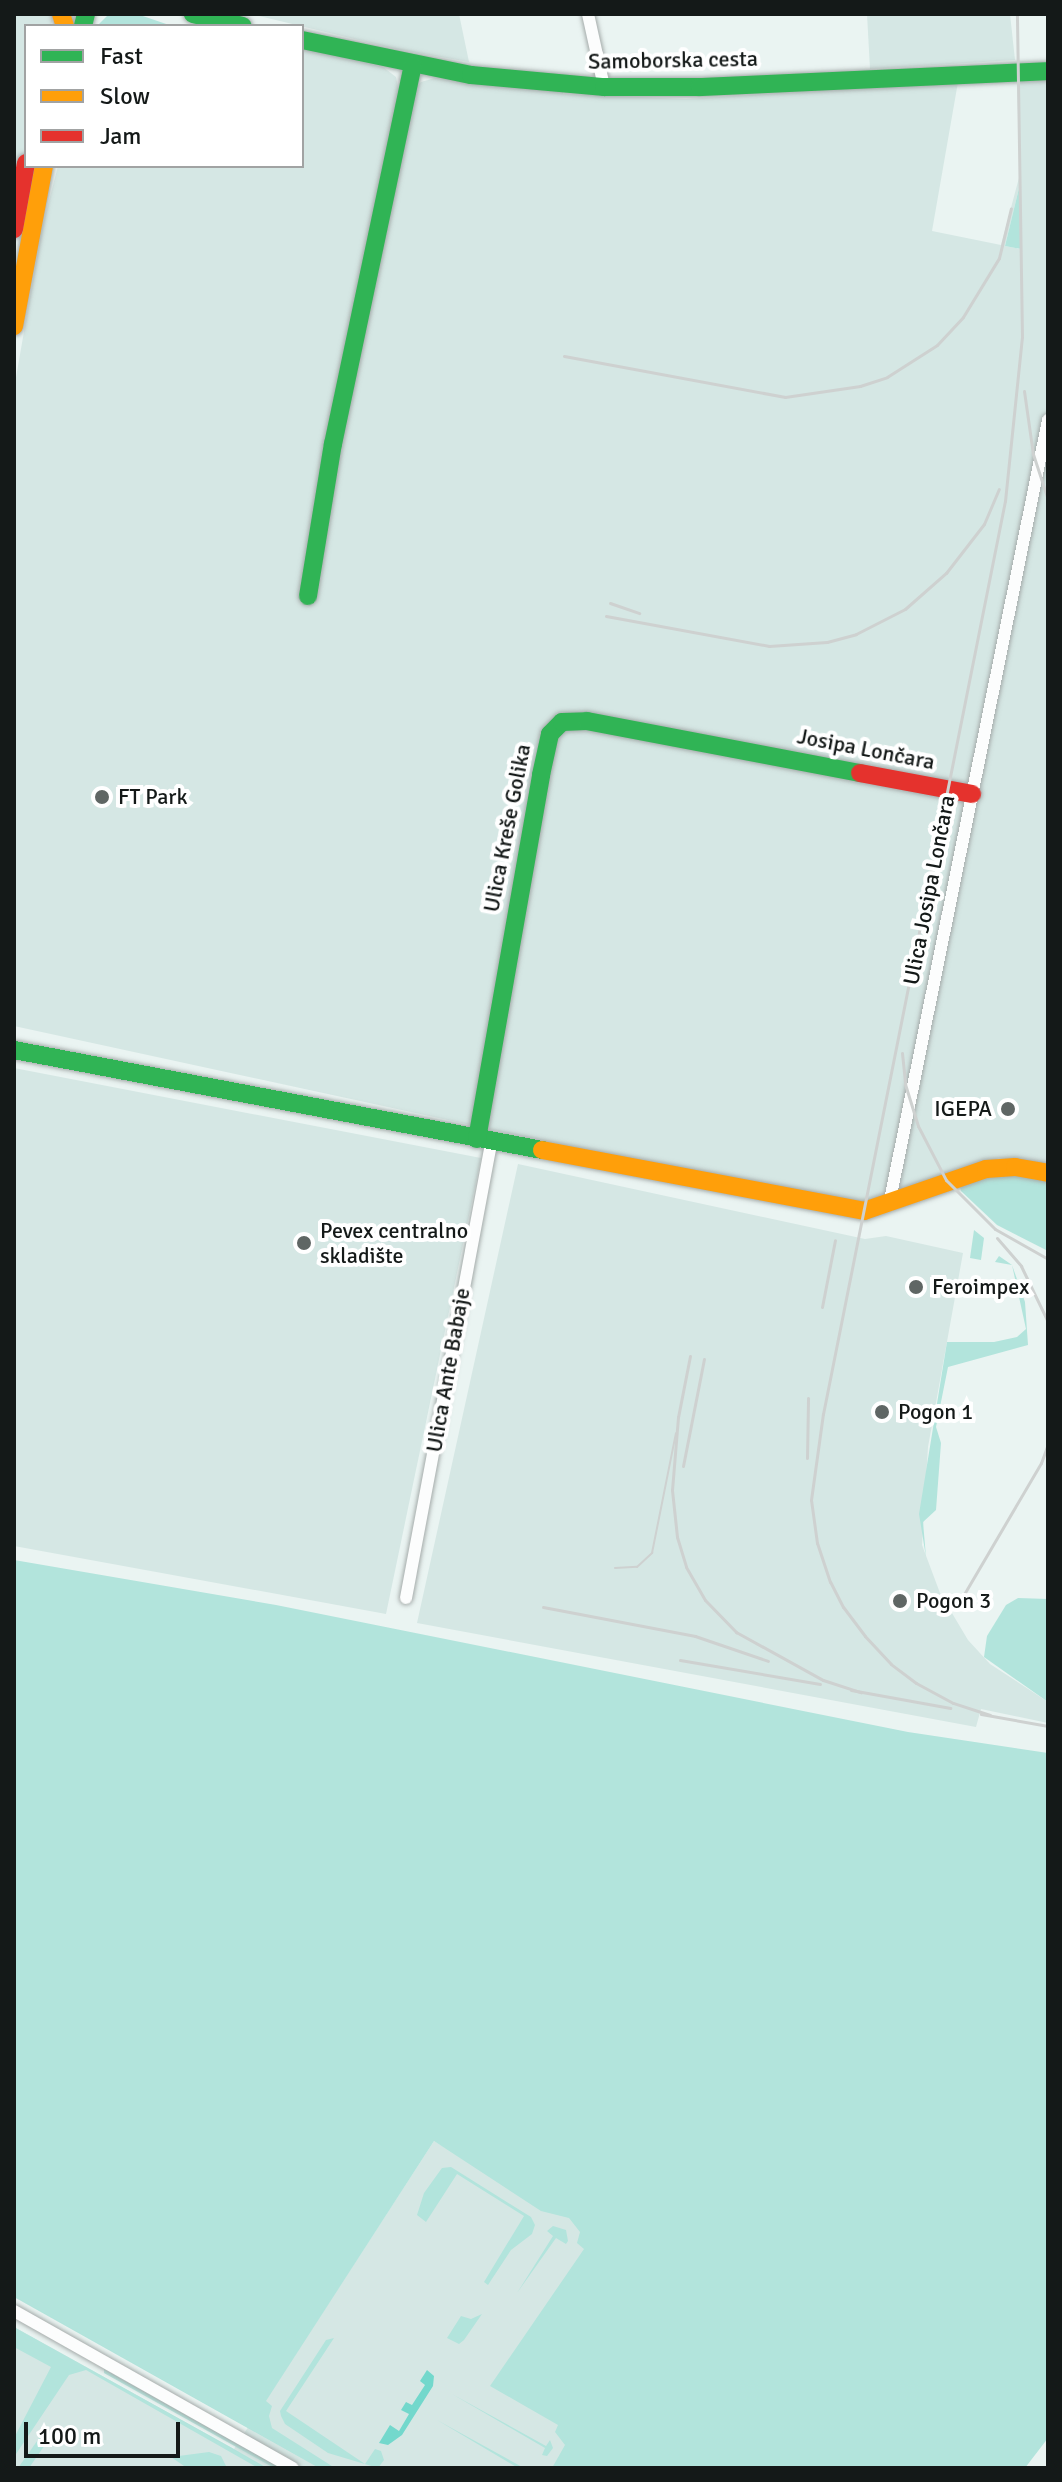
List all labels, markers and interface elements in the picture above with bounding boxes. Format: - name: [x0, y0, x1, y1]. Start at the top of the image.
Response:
- legend: [24, 24, 304, 168]
- text: Fast: [100, 41, 143, 71]
- street label: Samoborska cesta: [588, 45, 758, 75]
- text: Slow: [100, 81, 150, 111]
- text: Jam: [100, 121, 141, 151]
- street label: Josipa Lončara: [795, 723, 937, 775]
- street label: Ulica Kreše Golika: [478, 742, 536, 914]
- place label: FT Park: [118, 784, 187, 810]
- marker: FT Park: [93, 788, 111, 806]
- street label: Ulica Josipa Lončara: [898, 793, 960, 987]
- place label: IGEPA: [934, 1096, 992, 1122]
- marker: IGEPA: [999, 1100, 1017, 1118]
- place label: Pevex centralno skladište: [320, 1217, 468, 1268]
- marker: Pevex centralno skladište: [295, 1234, 313, 1252]
- place label: Feroimpex: [932, 1274, 1029, 1300]
- marker: Feroimpex: [907, 1278, 925, 1296]
- street label: Ulica Ante Babaje: [421, 1286, 475, 1454]
- place label: Pogon 1: [898, 1399, 973, 1425]
- marker: Pogon 1: [873, 1403, 891, 1421]
- place label: Pogon 3: [916, 1588, 991, 1614]
- marker: Pogon 3: [891, 1592, 909, 1610]
- scale bar: [28, 2406, 184, 2456]
- text: 100 m: [38, 2421, 101, 2451]

